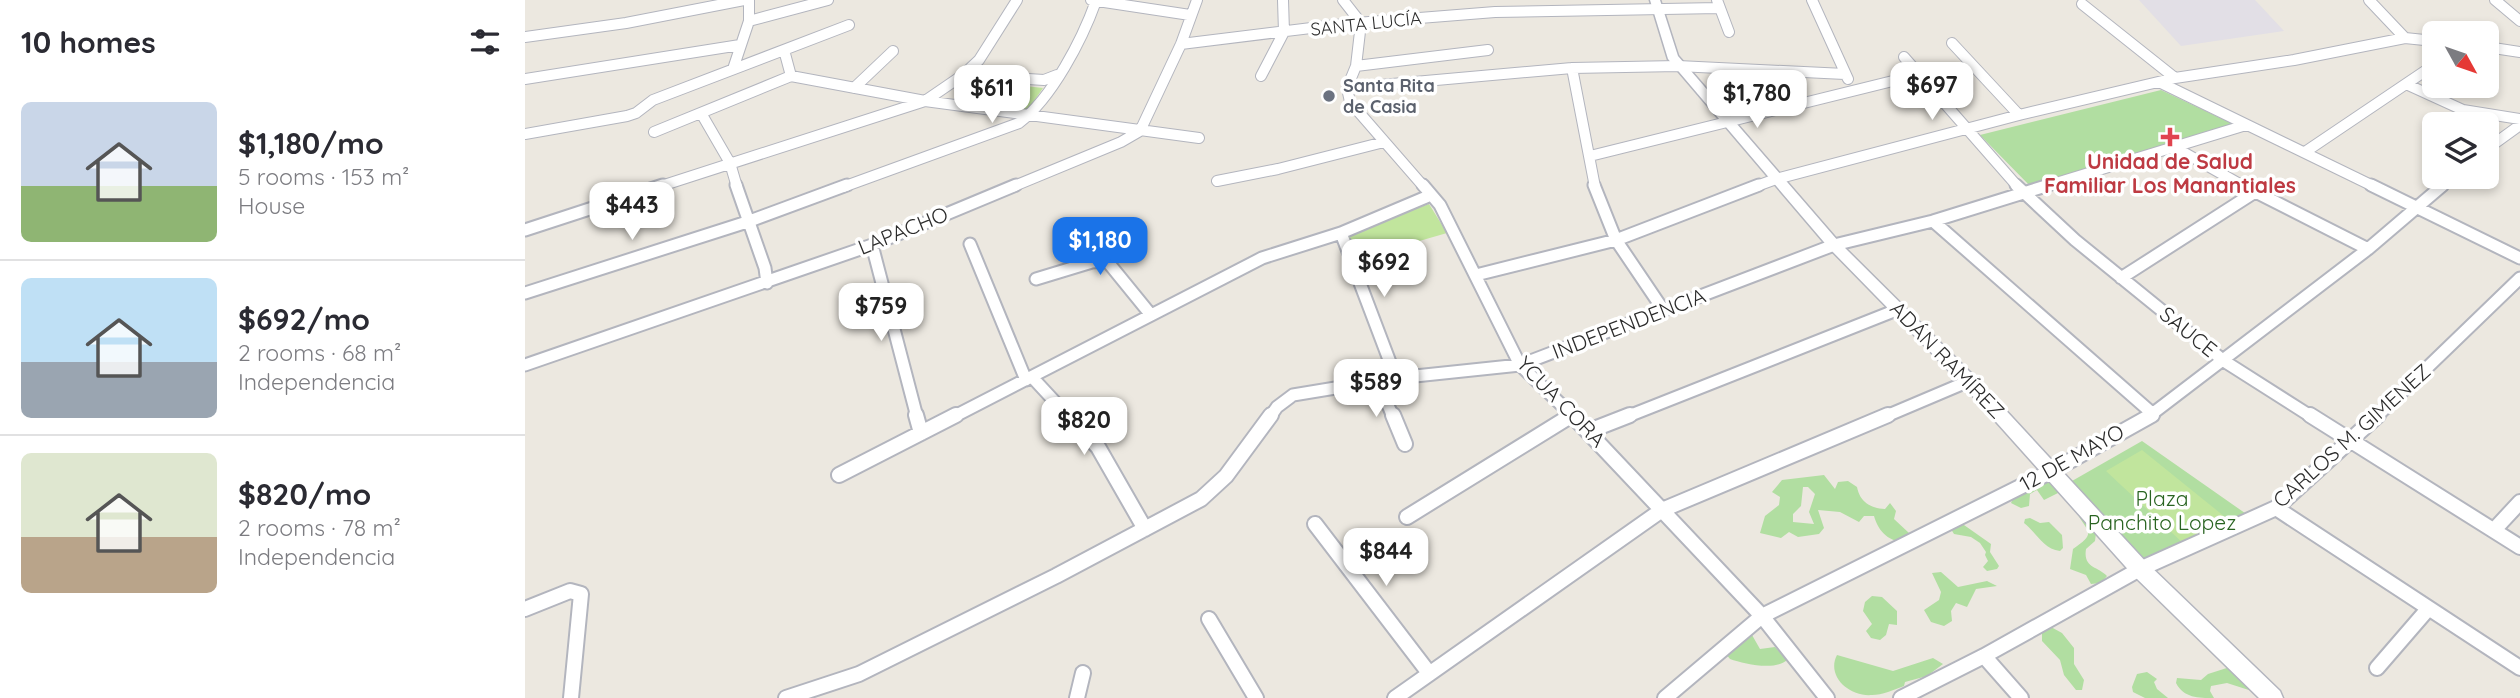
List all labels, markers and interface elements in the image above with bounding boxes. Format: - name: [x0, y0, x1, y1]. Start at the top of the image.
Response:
- street label: SANTA LUCÍA: [1309, 6, 1423, 41]
- north arrow: [2422, 21, 2499, 98]
- map controls: [2422, 21, 2499, 189]
- text: 10 homes: [21, 23, 156, 61]
- icon: filters: [466, 23, 504, 61]
- pin: $697: [1891, 62, 1973, 122]
- pin: $611: [951, 66, 1033, 125]
- text: $697: [1906, 70, 1958, 99]
- pin: $1,780: [1700, 71, 1814, 130]
- text: $611: [970, 73, 1014, 102]
- place label: Santa Rita de Casia: [1343, 74, 1435, 118]
- text: $1,780: [1723, 78, 1791, 107]
- marker: Santa Rita de Casia: [1321, 88, 1337, 104]
- button: layers: [2422, 112, 2499, 189]
- text: $1,180/mo: [238, 124, 384, 162]
- marker: Unidad de Salud Familiar Los Manantiales: [2160, 127, 2180, 147]
- icon: home: [77, 130, 161, 214]
- place label: Unidad de Salud Familiar Los Manantiales: [2044, 148, 2296, 198]
- text: 5 rooms · 153 m²: [238, 162, 409, 191]
- pin: $443: [591, 182, 673, 242]
- text: $443: [605, 190, 659, 219]
- text: House: [238, 191, 305, 220]
- street label: LAPACHO: [854, 200, 951, 260]
- pin: $1,180: [1043, 218, 1157, 277]
- text: $1,180: [1068, 225, 1132, 254]
- pin: $692: [1343, 240, 1425, 299]
- text: $692: [1358, 247, 1410, 276]
- street label: INDEPENDENCIA: [1548, 282, 1709, 364]
- pin: $759: [840, 284, 922, 343]
- text: $759: [855, 291, 907, 320]
- street label: ADÁN RAMÍREZ: [1885, 295, 2010, 423]
- text: $692/mo: [238, 300, 370, 338]
- street label: SAUCE: [2155, 300, 2222, 362]
- icon: home: [77, 306, 161, 390]
- text: 2 rooms · 68 m²: [238, 338, 401, 367]
- street label: YCUA CORA: [1512, 350, 1612, 452]
- street label: CARLOS M. GIMENEZ: [2267, 358, 2435, 513]
- pin: $589: [1335, 360, 1417, 419]
- text: Independencia: [238, 367, 395, 396]
- text: $589: [1350, 367, 1402, 396]
- pin: $820: [1043, 398, 1125, 457]
- text: $820: [1057, 405, 1111, 434]
- street label: 12 DE MAYO: [2015, 418, 2128, 496]
- text: $820/mo: [238, 475, 371, 513]
- icon: home: [77, 481, 161, 565]
- park label: Plaza Panchito Lopez: [2088, 485, 2236, 535]
- text: 2 rooms · 78 m²: [238, 513, 401, 542]
- pin: $844: [1345, 528, 1427, 588]
- text: $844: [1359, 536, 1413, 565]
- text: Independencia: [238, 542, 395, 571]

